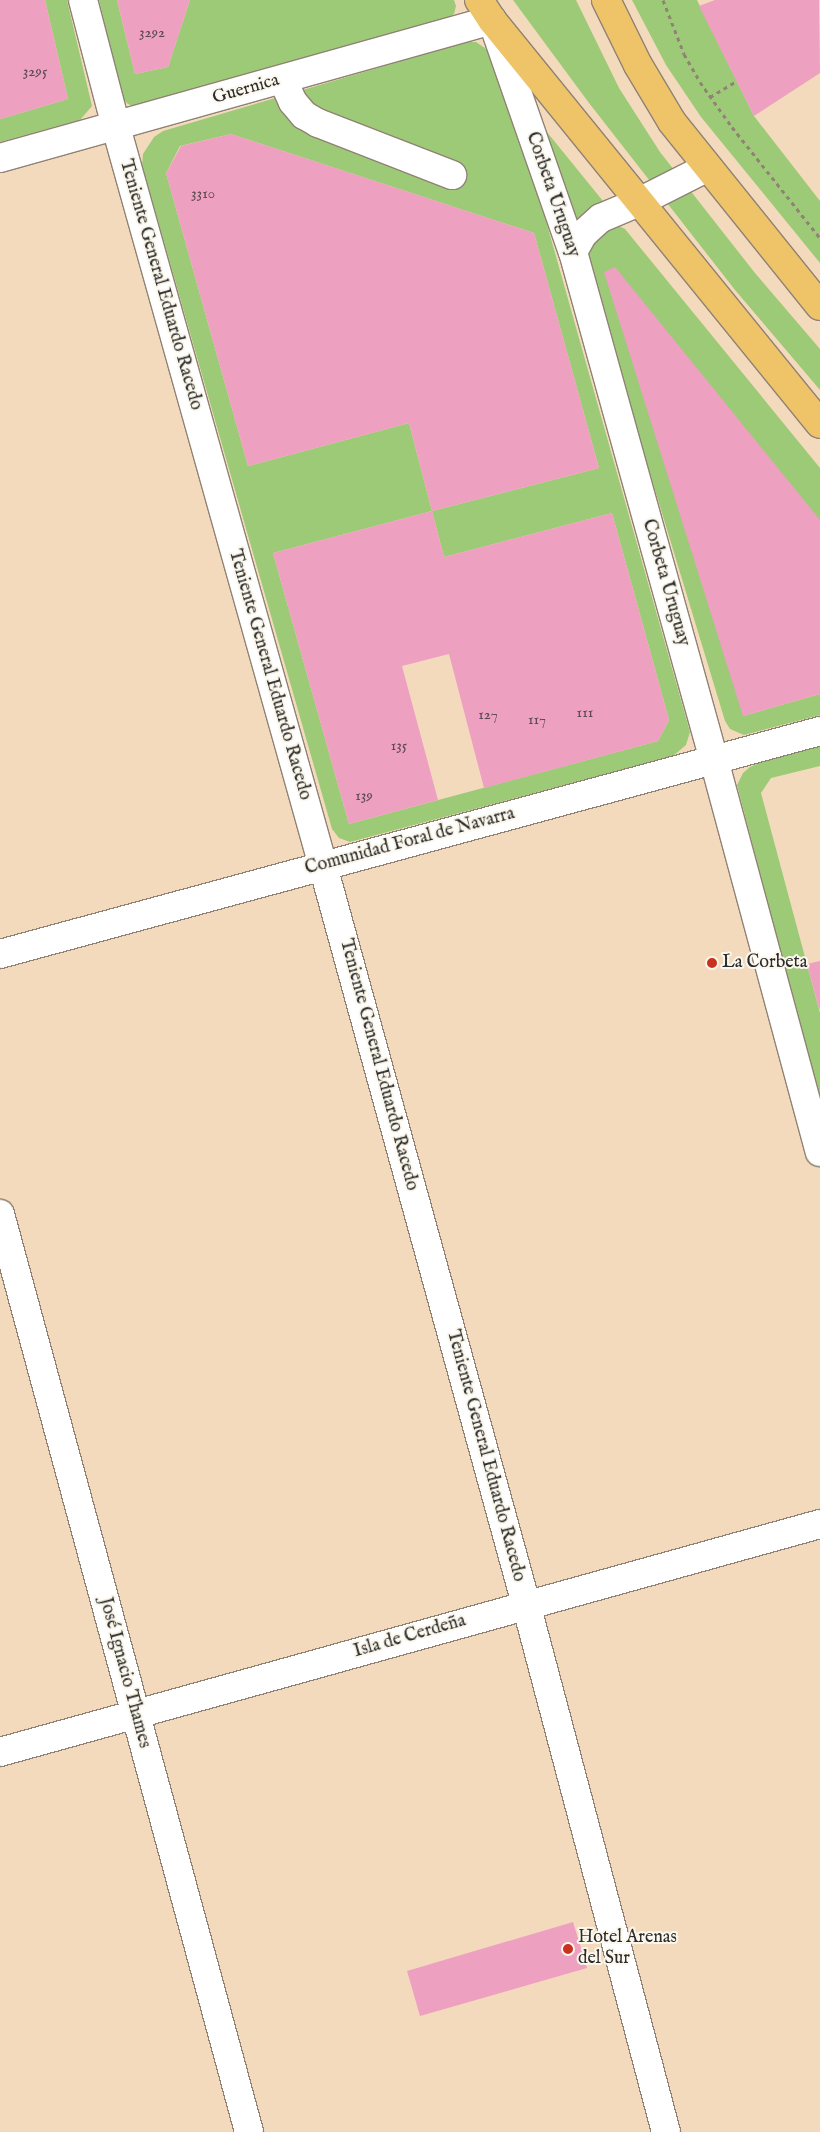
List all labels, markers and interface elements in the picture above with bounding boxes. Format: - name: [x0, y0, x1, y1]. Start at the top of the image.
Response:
- house number: 3292: [139, 24, 165, 42]
- house number: 3295: [23, 63, 47, 81]
- street label: Guernica: [210, 70, 282, 110]
- street label: Corbeta Uruguay: [520, 129, 584, 261]
- street label: Teniente General Eduardo Racedo: [114, 157, 206, 413]
- house number: 3310: [191, 185, 215, 203]
- street label: Corbeta Uruguay: [637, 517, 693, 649]
- street label: Teniente General Eduardo Racedo: [223, 547, 315, 803]
- house number: 111: [577, 704, 593, 722]
- house number: 127: [478, 706, 498, 724]
- house number: 117: [528, 711, 546, 729]
- house number: 135: [391, 737, 407, 755]
- house number: 139: [355, 787, 373, 805]
- street label: Comunidad Foral de Navarra: [303, 804, 517, 880]
- street label: Teniente General Eduardo Racedo: [334, 937, 422, 1193]
- place label: La Corbeta: [722, 952, 807, 974]
- marker: La Corbeta: [706, 957, 718, 969]
- street label: Teniente General Eduardo Racedo: [441, 1328, 529, 1584]
- street label: José Ignacio Thames: [94, 1595, 154, 1751]
- street label: Isla de Cerdeña: [352, 1611, 468, 1663]
- place label: Hotel Arenas del Sur: [578, 1928, 677, 1970]
- marker: Hotel Arenas del Sur: [562, 1943, 574, 1955]

